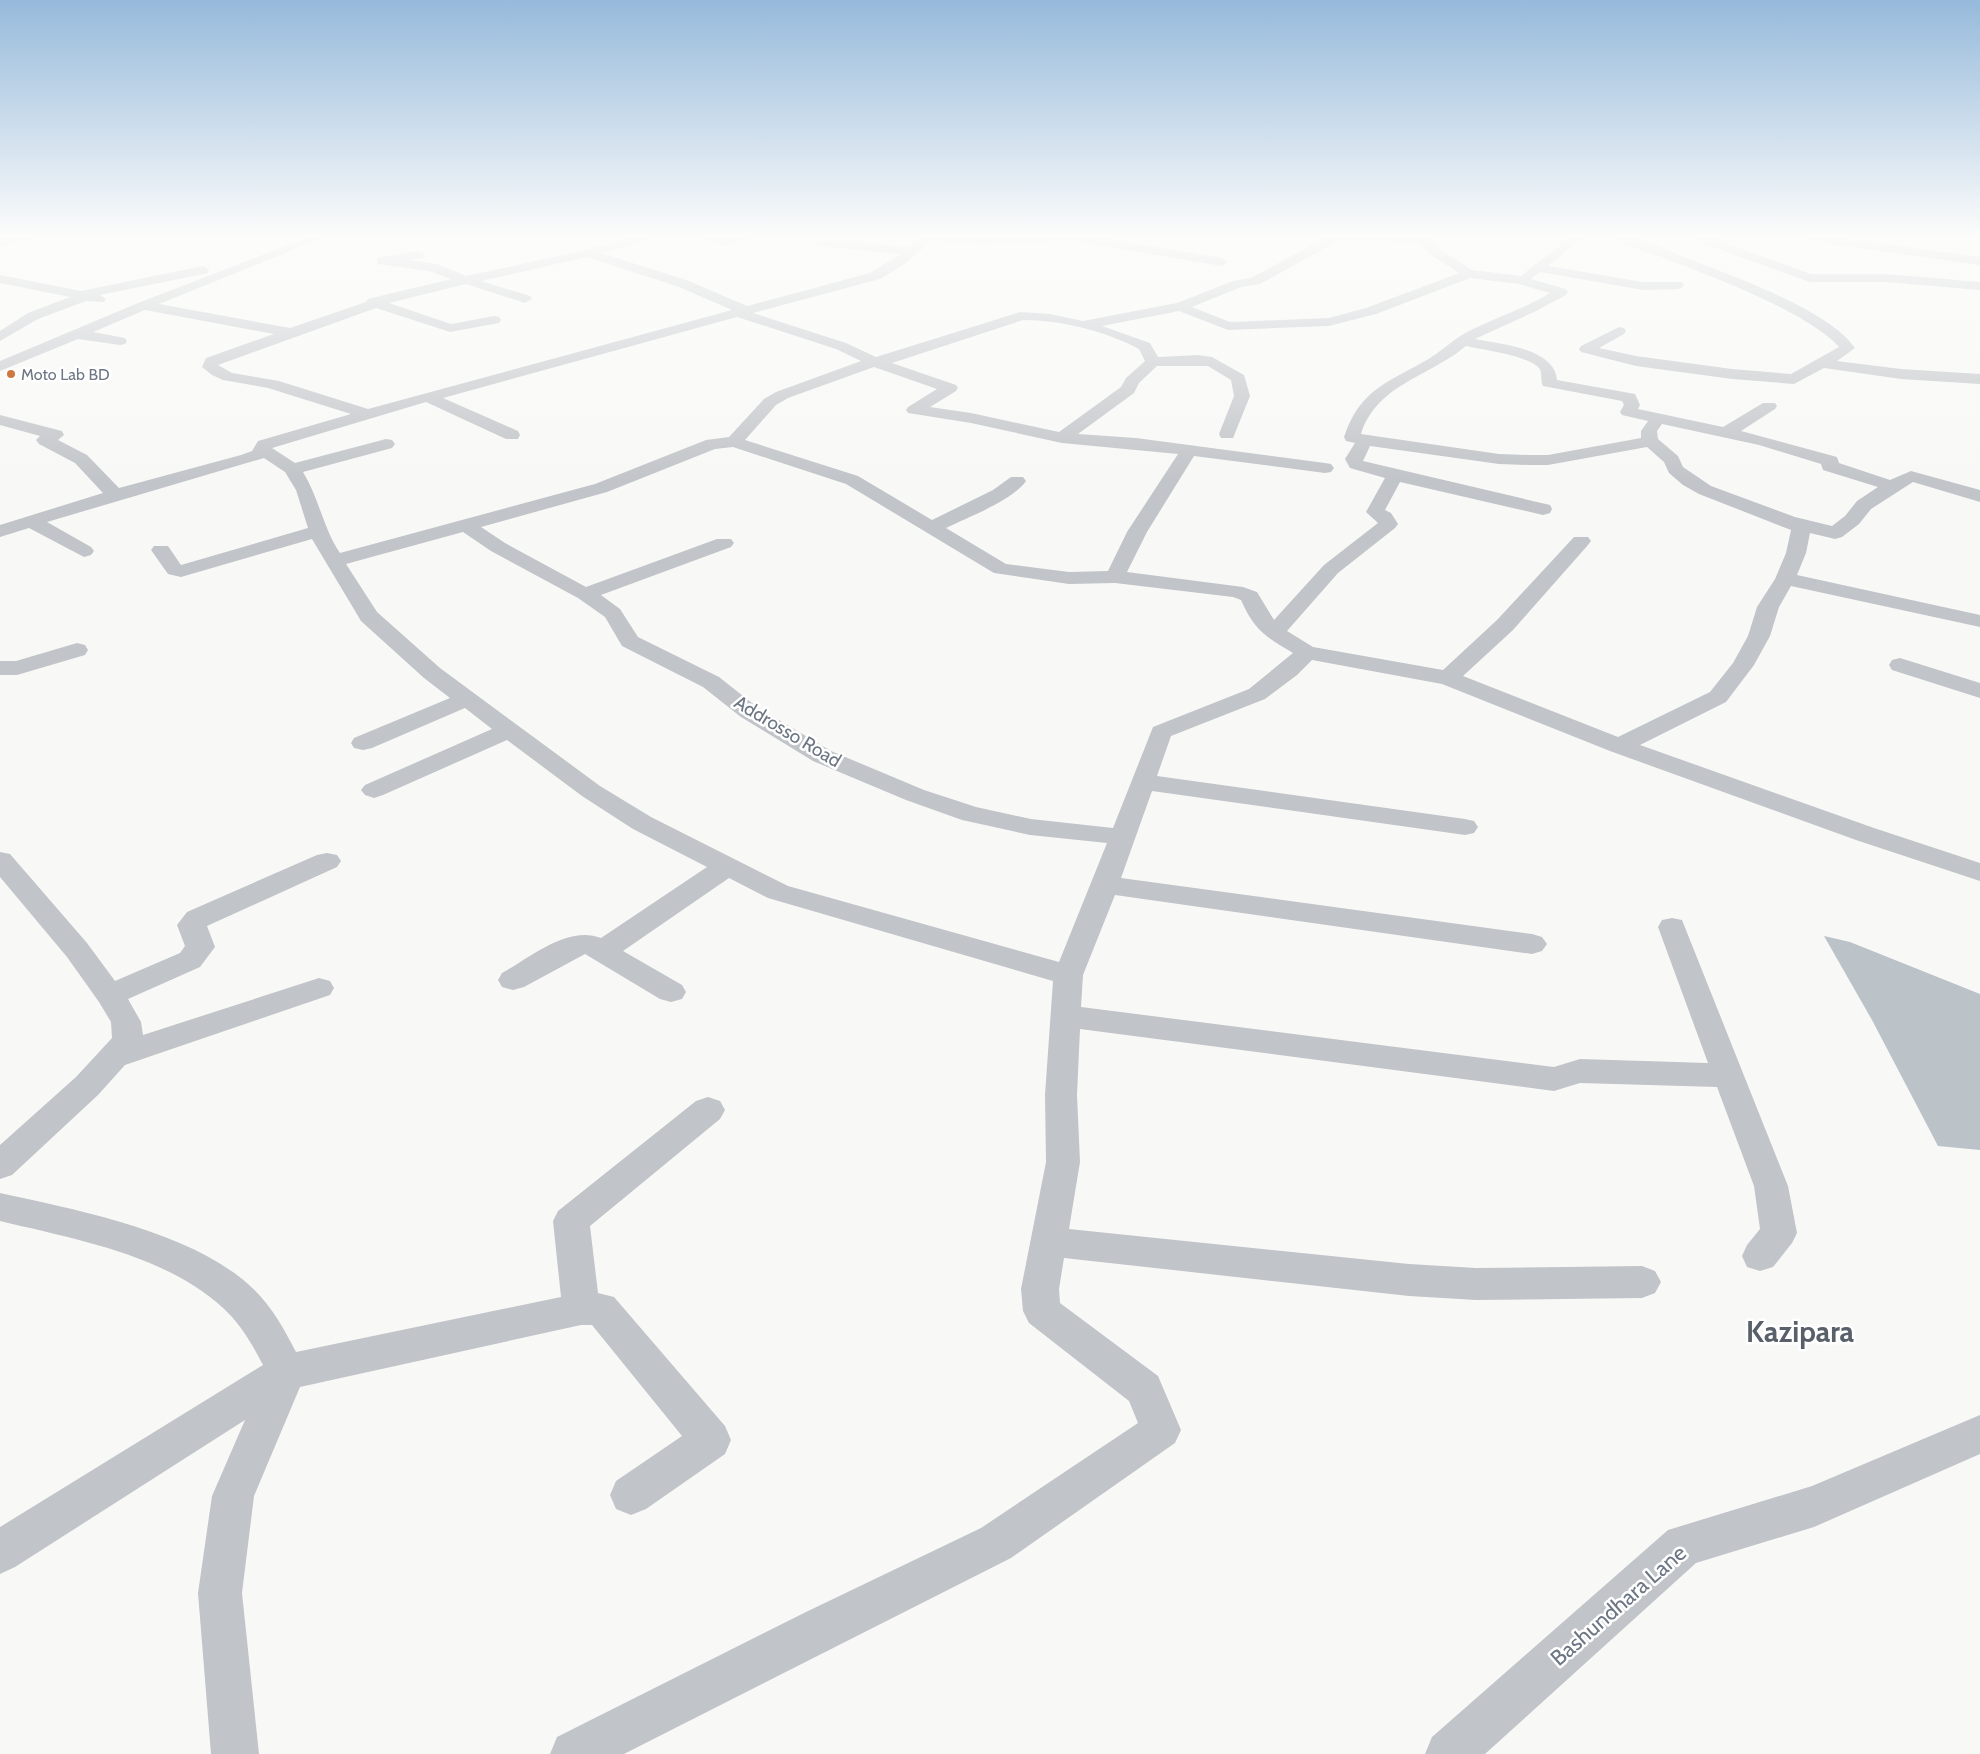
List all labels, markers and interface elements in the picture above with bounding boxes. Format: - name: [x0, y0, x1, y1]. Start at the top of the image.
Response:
- place label: Moto Lab BD: [21, 365, 110, 384]
- marker: Moto Lab BD: [5, 368, 17, 380]
- street label: Addrosso Road: [730, 691, 845, 772]
- district label: Kazipara: [1746, 1314, 1855, 1349]
- street label: Bashundhara Lane: [1545, 1539, 1692, 1672]

